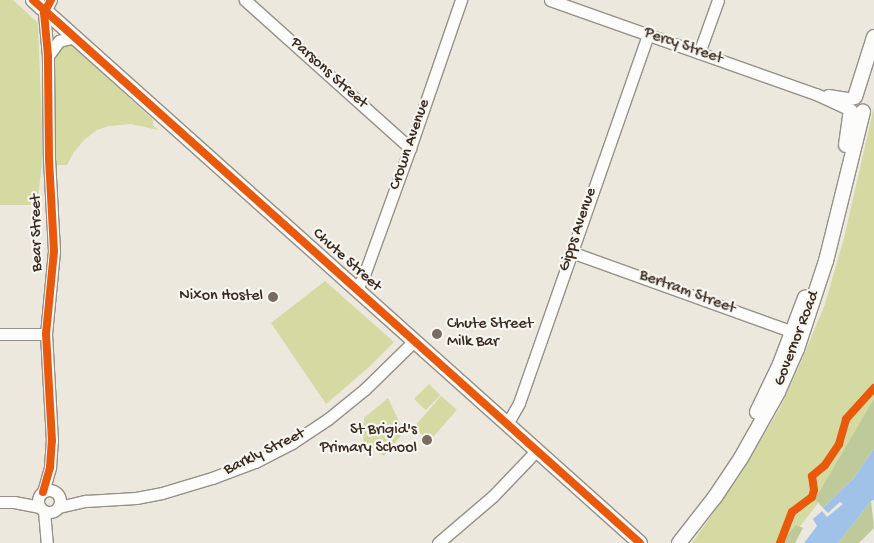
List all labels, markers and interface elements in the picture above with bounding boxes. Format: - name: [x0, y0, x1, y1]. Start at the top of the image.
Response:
- street label: Percy Street: [641, 24, 725, 70]
- street label: Parsons Street: [285, 34, 371, 114]
- street label: Crown Avenue: [387, 97, 435, 193]
- street label: Gipps Avenue: [556, 186, 602, 274]
- street label: Bear Street: [28, 194, 48, 272]
- street label: Chute Street: [308, 225, 384, 297]
- street label: Bertram Street: [636, 267, 738, 319]
- place label: Nixon Hostel: [179, 287, 263, 307]
- street label: Governor Road: [771, 289, 825, 389]
- marker: Nixon Hostel: [267, 291, 279, 303]
- place label: Chute Street Milk Bar: [447, 315, 533, 353]
- marker: Chute Street Milk Bar: [431, 328, 443, 340]
- place label: St Brigid's Primary School: [320, 421, 417, 459]
- street label: Barkly Street: [221, 425, 309, 481]
- marker: St Brigid's Primary School: [421, 434, 433, 446]

